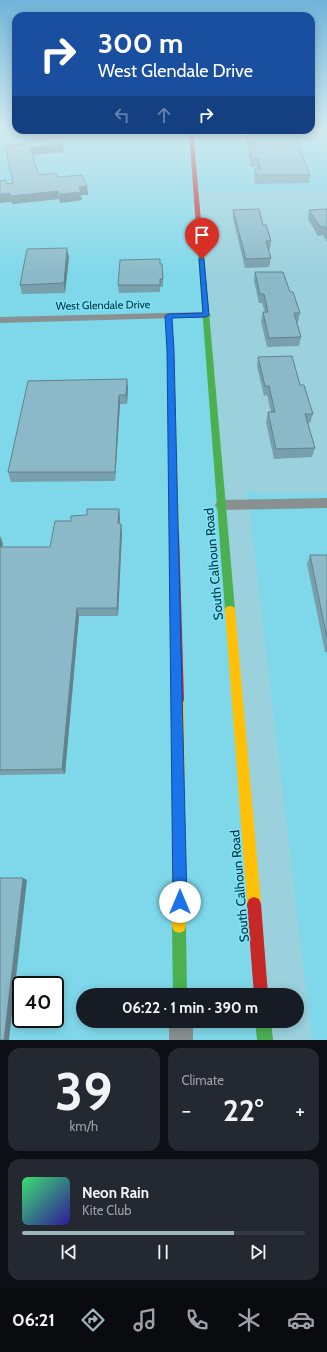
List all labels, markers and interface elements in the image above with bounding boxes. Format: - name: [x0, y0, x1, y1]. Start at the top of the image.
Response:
- text: 300 m: [98, 26, 183, 60]
- icon: right: [32, 28, 84, 80]
- text: West Glendale Drive: [98, 60, 253, 82]
- icon: left: [111, 104, 133, 126]
- icon: ahead: [153, 104, 175, 126]
- icon: right: [195, 104, 217, 126]
- pin: [185, 218, 219, 259]
- icon: arrive: [191, 224, 213, 246]
- street label: West Glendale Drive: [56, 297, 151, 313]
- street label: South Calhoun Road: [200, 507, 226, 621]
- street label: South Calhoun Road: [226, 829, 252, 943]
- position arrow: [159, 881, 201, 923]
- speed limit sign: 40: [12, 976, 64, 1028]
- text: 06:22 · 1 min · 390 m: [122, 999, 258, 1017]
- text: 39: [55, 1060, 112, 1123]
- text: Climate: [182, 1072, 224, 1088]
- text: 22°: [223, 1092, 263, 1129]
- text: −: [182, 1097, 191, 1124]
- text: +: [295, 1097, 305, 1124]
- text: km/h: [70, 1118, 98, 1134]
- text: Neon Rain: [82, 1184, 149, 1202]
- text: Kite Club: [82, 1202, 131, 1218]
- icon: previous: [58, 1241, 80, 1263]
- icon: pause: [152, 1241, 174, 1263]
- icon: next: [247, 1241, 269, 1263]
- icon: directions: [79, 1306, 107, 1334]
- icon: music: [131, 1306, 159, 1334]
- icon: phone: [183, 1306, 211, 1334]
- icon: climate: [235, 1306, 263, 1334]
- icon: car: [287, 1306, 315, 1334]
- text: 06:21: [12, 1309, 55, 1331]

